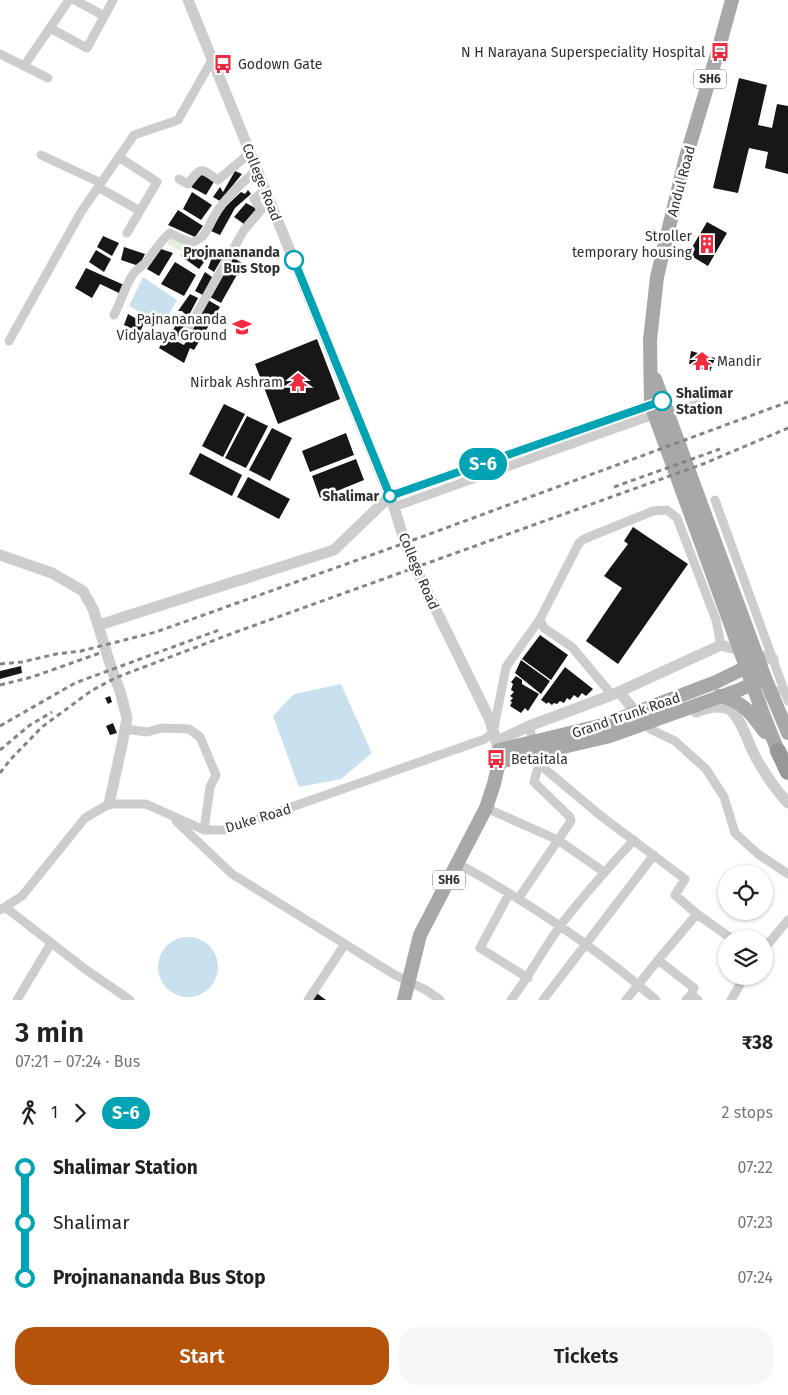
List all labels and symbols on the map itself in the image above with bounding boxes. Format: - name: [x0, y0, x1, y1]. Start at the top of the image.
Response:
- bus stop icon: N H Narayana Superspeciality Hospital: [709, 41, 731, 63]
- place label: N H Narayana Superspeciality Hospital: [461, 44, 705, 61]
- bus stop icon: Godown Gate: [212, 53, 234, 75]
- place label: Godown Gate: [238, 56, 322, 73]
- road number: SH6: [694, 70, 726, 88]
- street label: College Road: [238, 141, 285, 223]
- street label: Andul Road: [664, 144, 699, 219]
- place label: Stroller temporary housing: [572, 228, 693, 261]
- building icon: Stroller temporary housing: [696, 233, 718, 255]
- place label: Projnanananda Bus Stop: [183, 244, 280, 277]
- marker: Projnanananda Bus Stop: [284, 250, 304, 270]
- place label: Pajnanananda Vidyalaya Ground: [117, 311, 227, 344]
- school or university icon: Pajnanananda Vidyalaya Ground: [231, 316, 253, 338]
- temple icon: Mandir: [691, 350, 713, 372]
- place label: Mandir: [717, 353, 762, 370]
- temple icon: Nirbak Ashram: [287, 371, 309, 393]
- place label: Nirbak Ashram: [190, 374, 283, 391]
- place label: Shalimar Station: [676, 385, 733, 418]
- marker: Shalimar Station: [652, 391, 672, 411]
- line badge: S-6: [454, 448, 512, 480]
- place label: Shalimar: [322, 488, 379, 505]
- marker: Shalimar: [383, 489, 397, 503]
- street label: College Road: [395, 530, 442, 612]
- street label: Grand Trunk Road: [570, 689, 683, 742]
- bus stop icon: Betaitala: [485, 748, 507, 770]
- place label: Betaitala: [511, 751, 568, 768]
- street label: Duke Road: [223, 800, 293, 837]
- road number: SH6: [433, 870, 465, 890]

